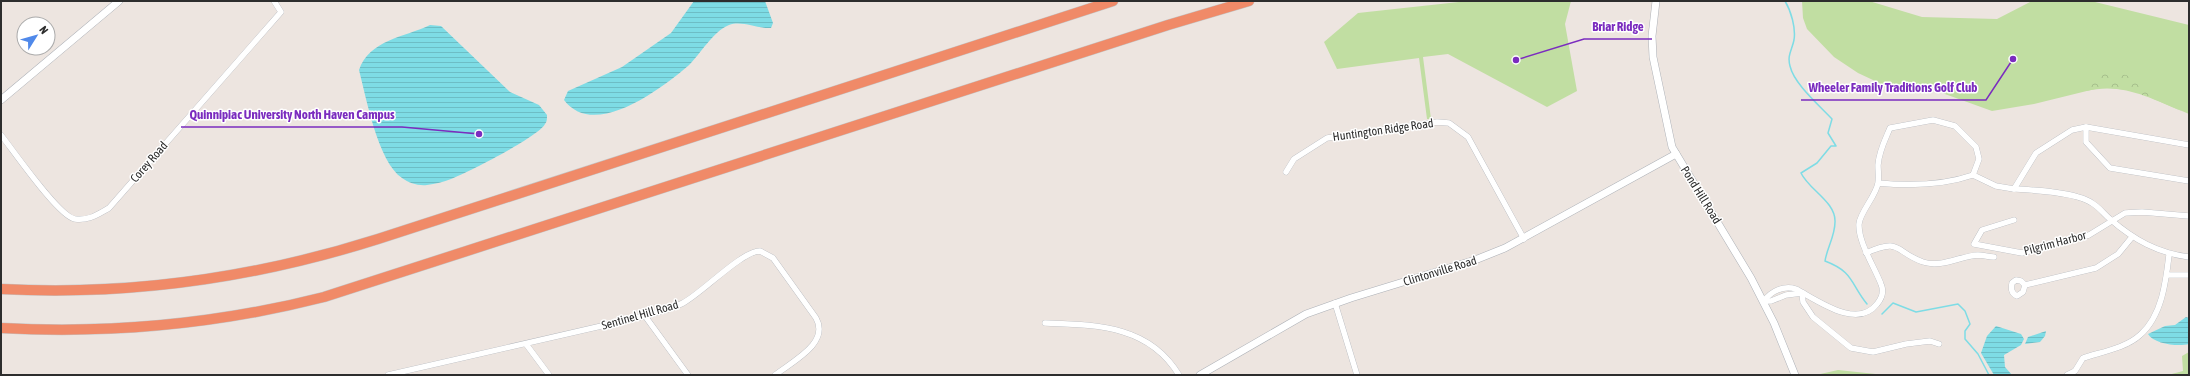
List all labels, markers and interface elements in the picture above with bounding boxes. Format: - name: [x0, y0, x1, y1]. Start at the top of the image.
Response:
- callout: Briar Ridge: [1584, 14, 1652, 39]
- north arrow: [16, 16, 56, 56]
- text: Briar Ridge: [1592, 19, 1644, 34]
- text: N: [37, 24, 51, 36]
- callout: Wheeler Family Traditions Golf Club: [1801, 75, 1986, 100]
- text: Wheeler Family Traditions Golf Club: [1808, 80, 1977, 95]
- callout: Quinnipiac University North Haven Campus: [181, 102, 402, 127]
- text: Quinnipiac University North Haven Campus: [189, 107, 395, 122]
- street label: Huntington Ridge Road: [1332, 116, 1434, 144]
- street label: Corey Road: [128, 139, 170, 185]
- street label: Pond Hill Road: [1678, 164, 1724, 226]
- street label: Pilgrim Harbor: [2022, 228, 2088, 258]
- street label: Clintonville Road: [1402, 253, 1478, 289]
- street label: Sentinel Hill Road: [600, 297, 680, 333]

